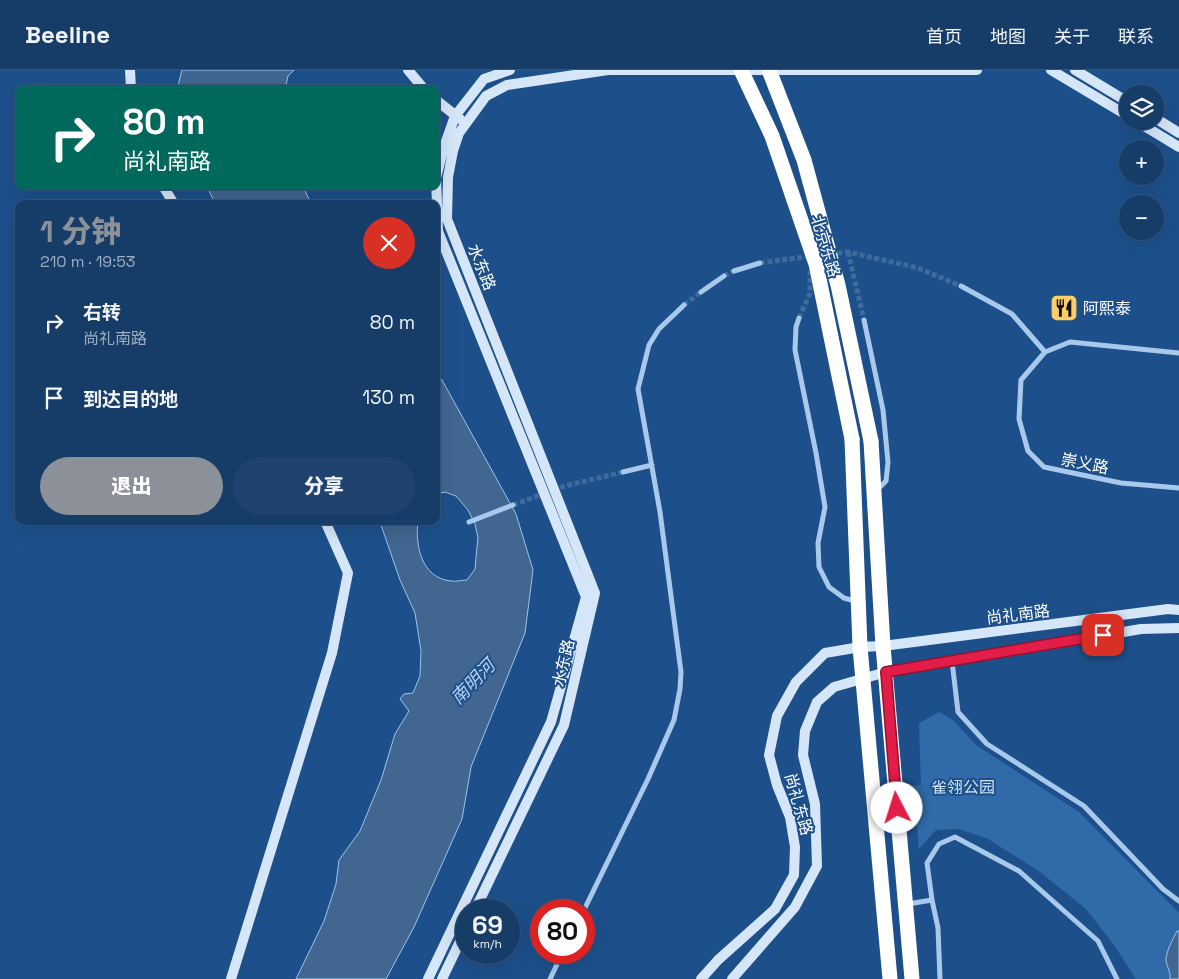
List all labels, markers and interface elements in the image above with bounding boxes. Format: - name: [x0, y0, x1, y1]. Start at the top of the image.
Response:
- text: Beeline: [25, 19, 110, 50]
- text: 首页: [926, 25, 962, 48]
- text: 地图: [990, 25, 1026, 48]
- text: 关于: [1054, 25, 1090, 48]
- text: 联系: [1118, 25, 1154, 48]
- map controls: [1119, 85, 1164, 240]
- button: layers: [1119, 85, 1164, 130]
- text: 80 m: [123, 100, 205, 144]
- icon: right: [40, 105, 105, 170]
- button: +: [1119, 140, 1164, 185]
- text: 尚礼南路: [123, 147, 211, 175]
- button: −: [1119, 195, 1164, 240]
- text: 1 分钟: [40, 212, 121, 251]
- street label: 北京东路: [806, 212, 845, 280]
- button: close: [363, 217, 415, 269]
- street label: 水东路: [463, 241, 500, 293]
- text: 210 m · 19:53: [40, 251, 135, 272]
- restaurant icon: 阿熙泰: [1049, 293, 1079, 323]
- place label: 阿熙泰: [1083, 298, 1131, 319]
- text: 右转: [83, 300, 121, 325]
- icon: right: [40, 309, 68, 337]
- text: 80 m: [370, 310, 415, 335]
- text: 尚礼南路: [83, 328, 147, 349]
- icon: arrive: [40, 384, 68, 412]
- text: 130 m: [362, 385, 415, 410]
- text: 到达目的地: [83, 387, 178, 412]
- street label: 崇义路: [1059, 449, 1110, 478]
- button: 退出: [40, 457, 223, 515]
- button: 分享: [233, 457, 415, 515]
- street label: 尚礼南路: [985, 600, 1051, 629]
- pin: [1082, 614, 1124, 656]
- icon: arrive: [1089, 621, 1117, 649]
- street label: 水东路: [548, 637, 579, 689]
- water label: 南明河: [446, 652, 502, 709]
- street label: 尚礼东路: [780, 770, 817, 838]
- park label: 雀翎公园: [931, 777, 995, 798]
- position arrow: [870, 781, 922, 833]
- speed limit sign: 80: [530, 899, 595, 964]
- text: 69: [472, 909, 503, 941]
- text: km/h: [473, 936, 502, 952]

